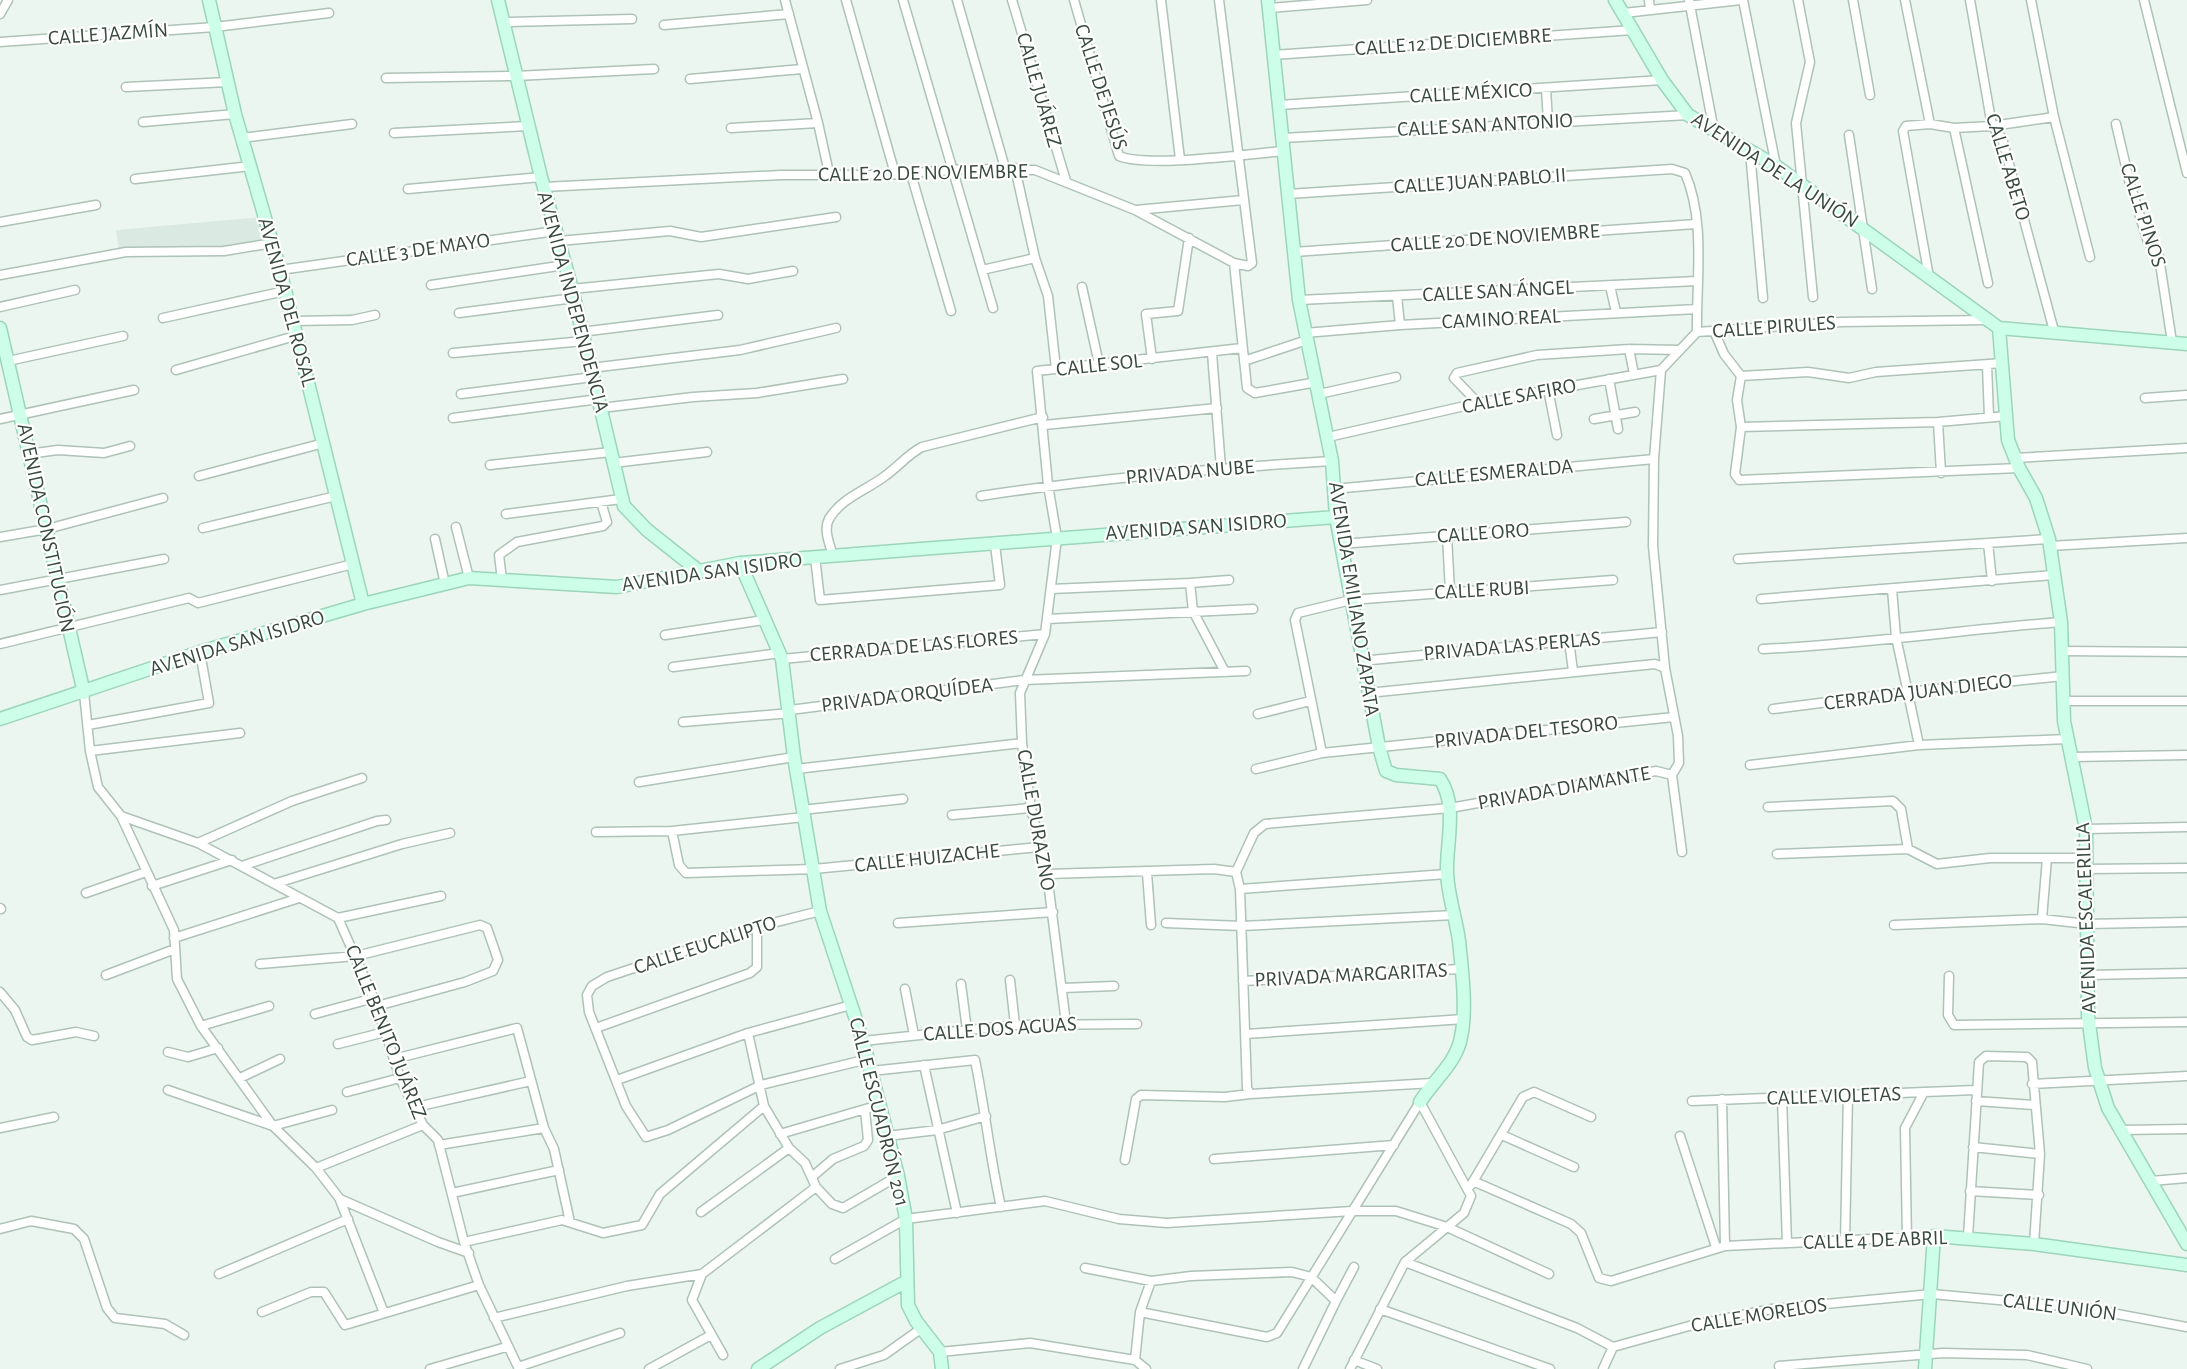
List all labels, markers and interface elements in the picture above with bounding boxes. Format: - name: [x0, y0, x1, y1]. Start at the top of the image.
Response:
- street label: CALLE JAZMÍN: [47, 17, 169, 49]
- street label: CALLE DE JESÚS: [1071, 21, 1133, 153]
- street label: CALLE 12 DE DICIEMBRE: [1354, 25, 1552, 59]
- street label: CALLE JUÁREZ: [1013, 30, 1067, 150]
- street label: CALLE MÉXICO: [1409, 77, 1533, 107]
- street label: AVENIDA DE LA UNIÓN: [1688, 107, 1863, 232]
- street label: CALLE SAN ANTONIO: [1397, 110, 1573, 140]
- street label: CALLE ABETO: [1982, 111, 2034, 223]
- street label: CALLE PINOS: [2116, 160, 2170, 270]
- street label: CALLE 20 DE NOVIEMBRE: [818, 161, 1028, 185]
- street label: CALLE JUAN PABLO II: [1393, 165, 1567, 197]
- street label: AVENIDA INDEPENDENCIA: [533, 189, 613, 415]
- street label: AVENIDA DEL ROSAL: [254, 215, 320, 389]
- street label: CALLE 20 DE NOVIEMBRE: [1390, 220, 1600, 256]
- street label: CALLE 3 DE MAYO: [345, 230, 491, 270]
- street label: CALLE SAN ÁNGEL: [1422, 275, 1574, 305]
- street label: CAMINO REAL: [1441, 305, 1561, 333]
- street label: CALLE PIRULES: [1712, 312, 1837, 342]
- street label: CALLE SOL: [1055, 350, 1143, 380]
- street label: CALLE SAFIRO: [1460, 375, 1578, 417]
- street label: AVENIDA CONSTITUCIÓN: [14, 421, 80, 635]
- street label: PRIVADA NUBE: [1125, 456, 1255, 488]
- street label: CALLE ESMERALDA: [1414, 456, 1574, 490]
- street label: AVENIDA EMILIANO ZAPATA: [1325, 480, 1383, 718]
- street label: AVENIDA SAN ISIDRO: [1105, 510, 1287, 544]
- street label: CALLE ORO: [1436, 519, 1530, 547]
- street label: AVENIDA SAN ISIDRO: [620, 549, 804, 595]
- street label: CALLE RUBI: [1434, 577, 1530, 603]
- street label: AVENIDA SAN ISIDRO: [147, 606, 327, 680]
- street label: CERRADA DE LAS FLORES: [809, 626, 1019, 666]
- street label: PRIVADA LAS PERLAS: [1422, 628, 1602, 664]
- street label: CERRADA JUAN DIEGO: [1823, 670, 2013, 714]
- street label: PRIVADA ORQUÍDEA: [820, 672, 994, 716]
- street label: PRIVADA DEL TESORO: [1433, 712, 1619, 752]
- street label: CALLE DURAZNO: [1013, 748, 1059, 892]
- street label: PRIVADA DIAMANTE: [1476, 762, 1652, 814]
- street label: AVENIDA ESCALERILLA: [2072, 822, 2100, 1014]
- street label: CALLE HUIZACHE: [854, 840, 1000, 876]
- street label: CALLE EUCALIPTO: [631, 912, 779, 978]
- street label: CALLE BENITO JUÁREZ: [341, 941, 432, 1122]
- street label: PRIVADA MARGARITAS: [1254, 959, 1448, 991]
- street label: CALLE DOS AGUAS: [923, 1013, 1077, 1045]
- street label: CALLE ESCUADRÓN 201: [845, 1015, 915, 1209]
- street label: CALLE VIOLETAS: [1766, 1083, 1902, 1109]
- street label: CALLE 4 DE ABRIL: [1803, 1227, 1948, 1253]
- street label: CALLE UNIÓN: [2002, 1288, 2118, 1324]
- street label: CALLE MORELOS: [1690, 1294, 1828, 1336]

